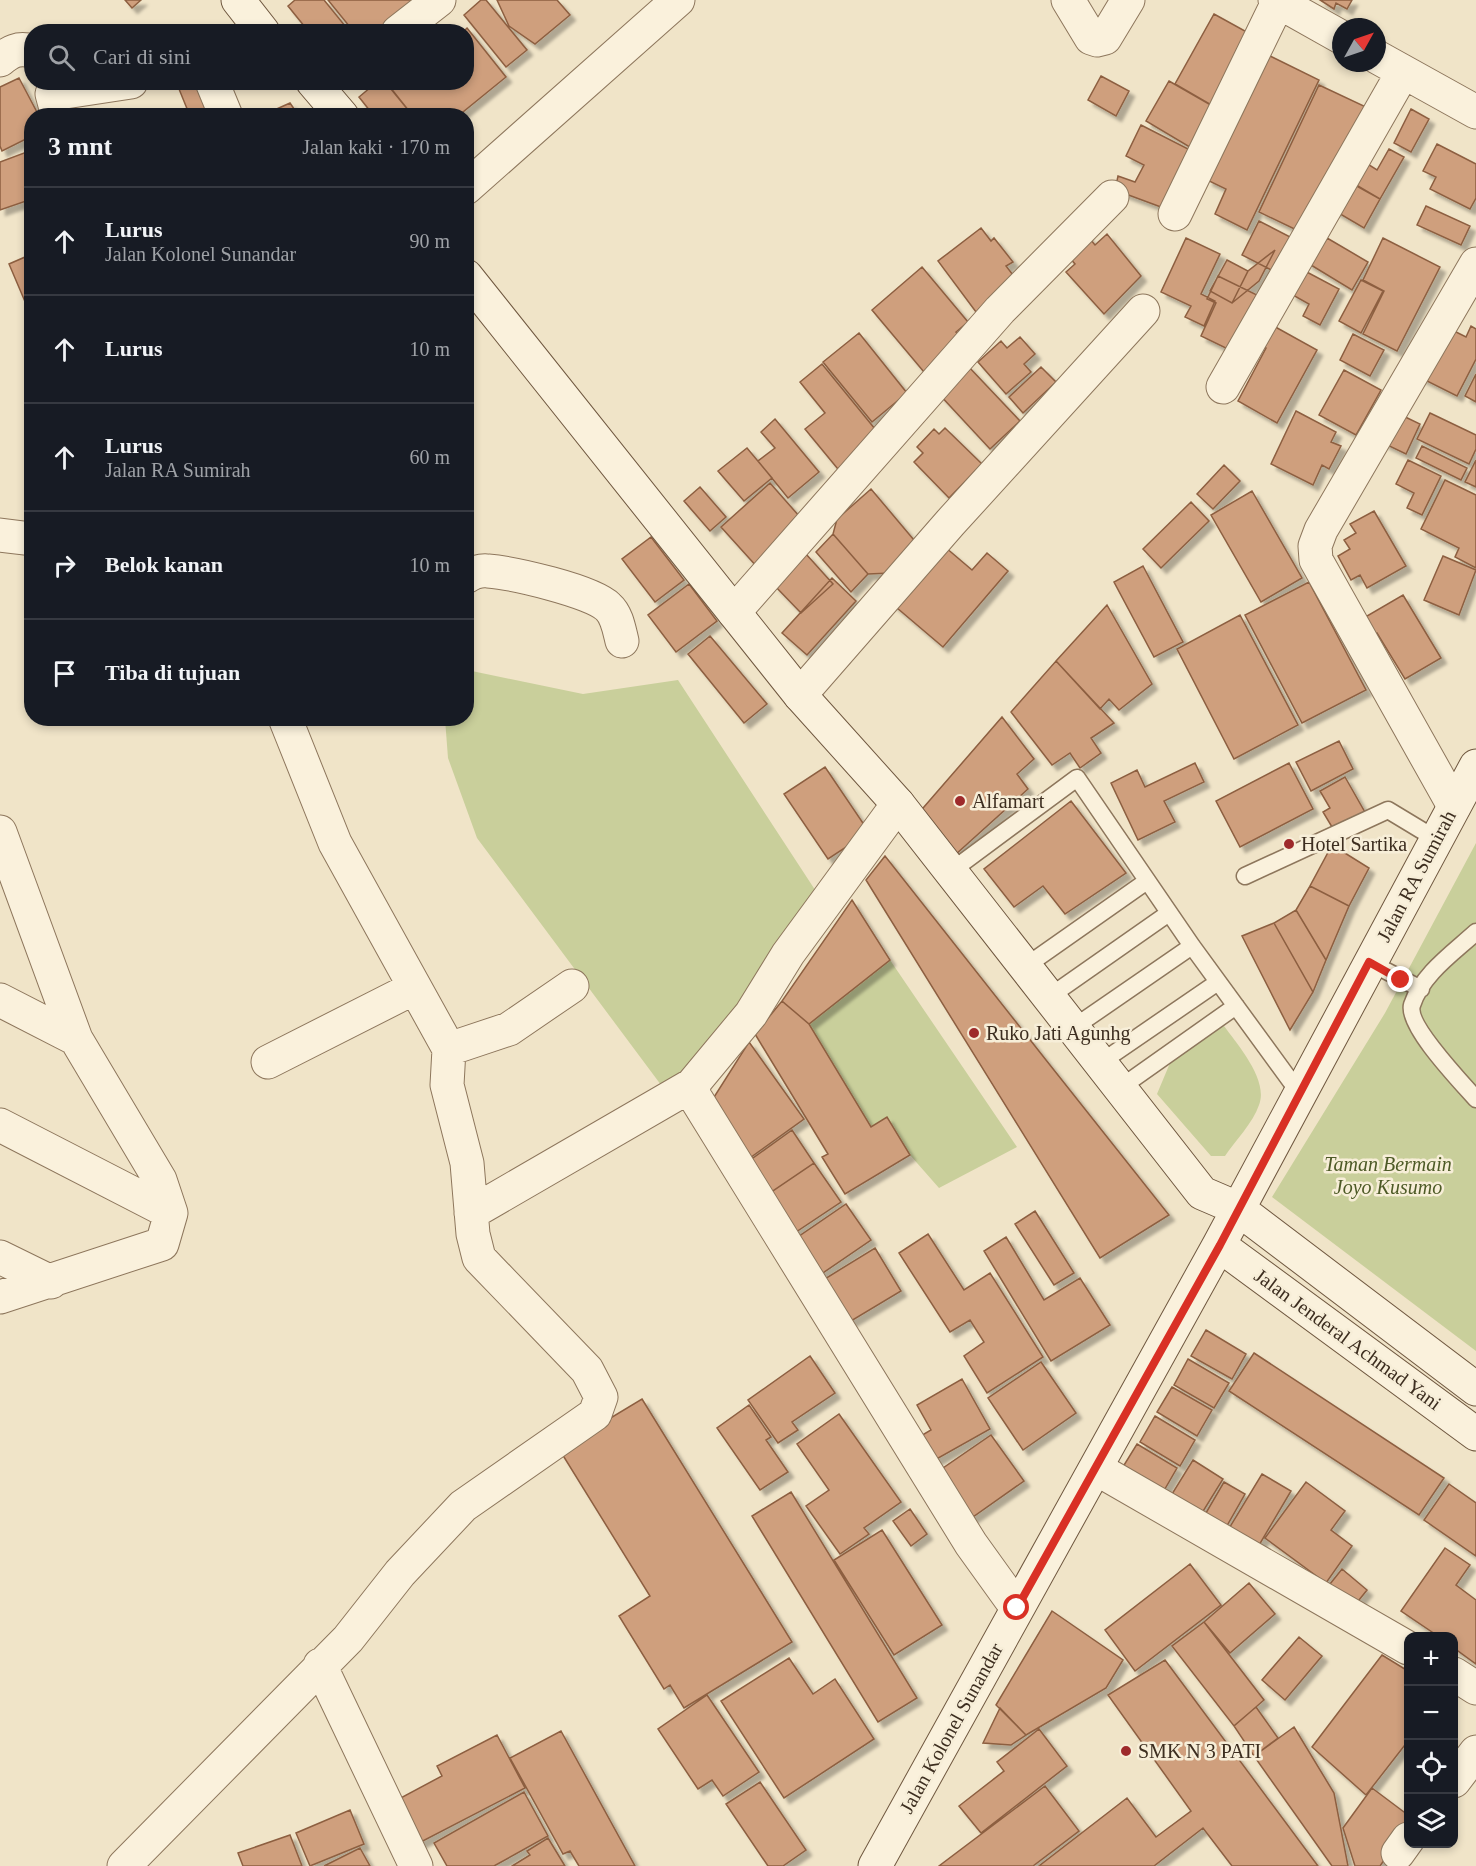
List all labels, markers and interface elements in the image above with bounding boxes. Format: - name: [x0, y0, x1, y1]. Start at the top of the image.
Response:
- north arrow: [1332, 18, 1386, 72]
- search box: [24, 24, 474, 90]
- icon: search: [45, 41, 78, 74]
- text: Cari di sini: [93, 44, 191, 69]
- text: 3 mnt: [48, 132, 112, 161]
- text: Jalan kaki · 170 m: [302, 136, 450, 158]
- text: Lurus: [105, 217, 162, 242]
- icon: ahead: [48, 225, 81, 258]
- text: 90 m: [409, 230, 450, 252]
- text: Jalan Kolonel Sunandar: [105, 243, 296, 265]
- icon: ahead: [48, 333, 81, 366]
- text: Lurus: [105, 336, 162, 361]
- text: 10 m: [409, 338, 450, 360]
- text: Lurus: [105, 433, 162, 458]
- icon: ahead: [48, 441, 81, 474]
- text: 60 m: [409, 446, 450, 468]
- text: Jalan RA Sumirah: [105, 459, 251, 481]
- icon: right: [48, 549, 81, 582]
- text: Belok kanan: [105, 552, 223, 577]
- text: 10 m: [409, 554, 450, 576]
- icon: arrive: [48, 657, 81, 690]
- text: Tiba di tujuan: [105, 660, 240, 685]
- place label: Alfamart: [972, 790, 1045, 812]
- marker: Alfamart: [953, 794, 967, 808]
- street label: Jalan RA Sumirah: [1372, 807, 1460, 945]
- place label: Hotel Sartika: [1301, 833, 1407, 855]
- marker: Hotel Sartika: [1282, 837, 1296, 851]
- route end: [1387, 966, 1413, 992]
- place label: Ruko Jati Agunhg: [986, 1022, 1130, 1045]
- marker: Ruko Jati Agunhg: [967, 1026, 981, 1040]
- park label: Taman Bermain Joyo Kusumo: [1324, 1153, 1452, 1199]
- street label: Jalan Jenderal Achmad Yani: [1250, 1264, 1446, 1414]
- route start: [1003, 1594, 1029, 1620]
- map controls: [1404, 1632, 1458, 1848]
- button: +: [1404, 1632, 1458, 1686]
- street label: Jalan Kolonel Sunandar: [895, 1639, 1007, 1817]
- button: −: [1404, 1686, 1458, 1740]
- place label: SMK N 3 PATI: [1138, 1740, 1261, 1762]
- button: locate: [1404, 1740, 1458, 1794]
- marker: SMK N 3 PATI: [1119, 1744, 1133, 1758]
- button: layers: [1404, 1794, 1458, 1848]

